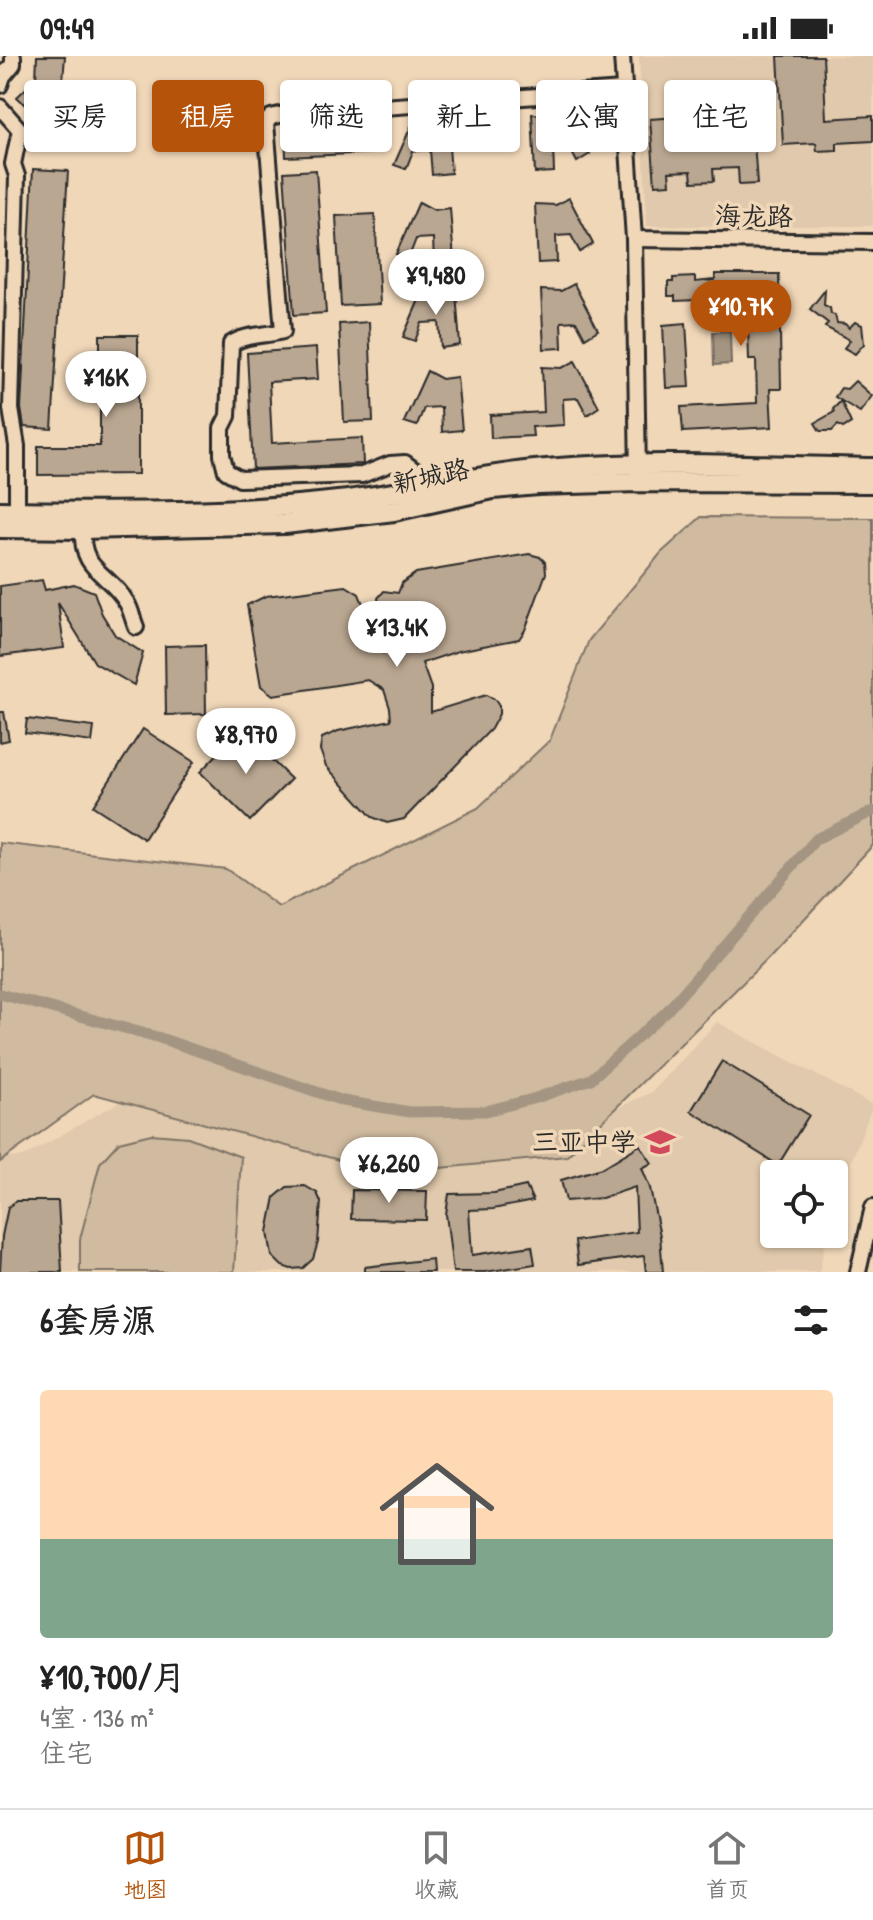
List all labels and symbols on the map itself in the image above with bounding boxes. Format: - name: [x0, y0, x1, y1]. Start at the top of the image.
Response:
- street label: 海龙路: [715, 197, 793, 234]
- pin: ¥9,480: [371, 249, 501, 317]
- pin: ¥10.7K: [676, 280, 806, 348]
- pin: ¥16K: [59, 351, 153, 419]
- street label: 新城路: [389, 450, 473, 501]
- pin: ¥13.4K: [332, 601, 462, 669]
- pin: ¥8,970: [181, 708, 311, 776]
- place label: 三亚中学: [532, 1124, 636, 1159]
- school or university icon: 三亚中学: [643, 1125, 677, 1159]
- pin: ¥6,260: [324, 1137, 454, 1205]

